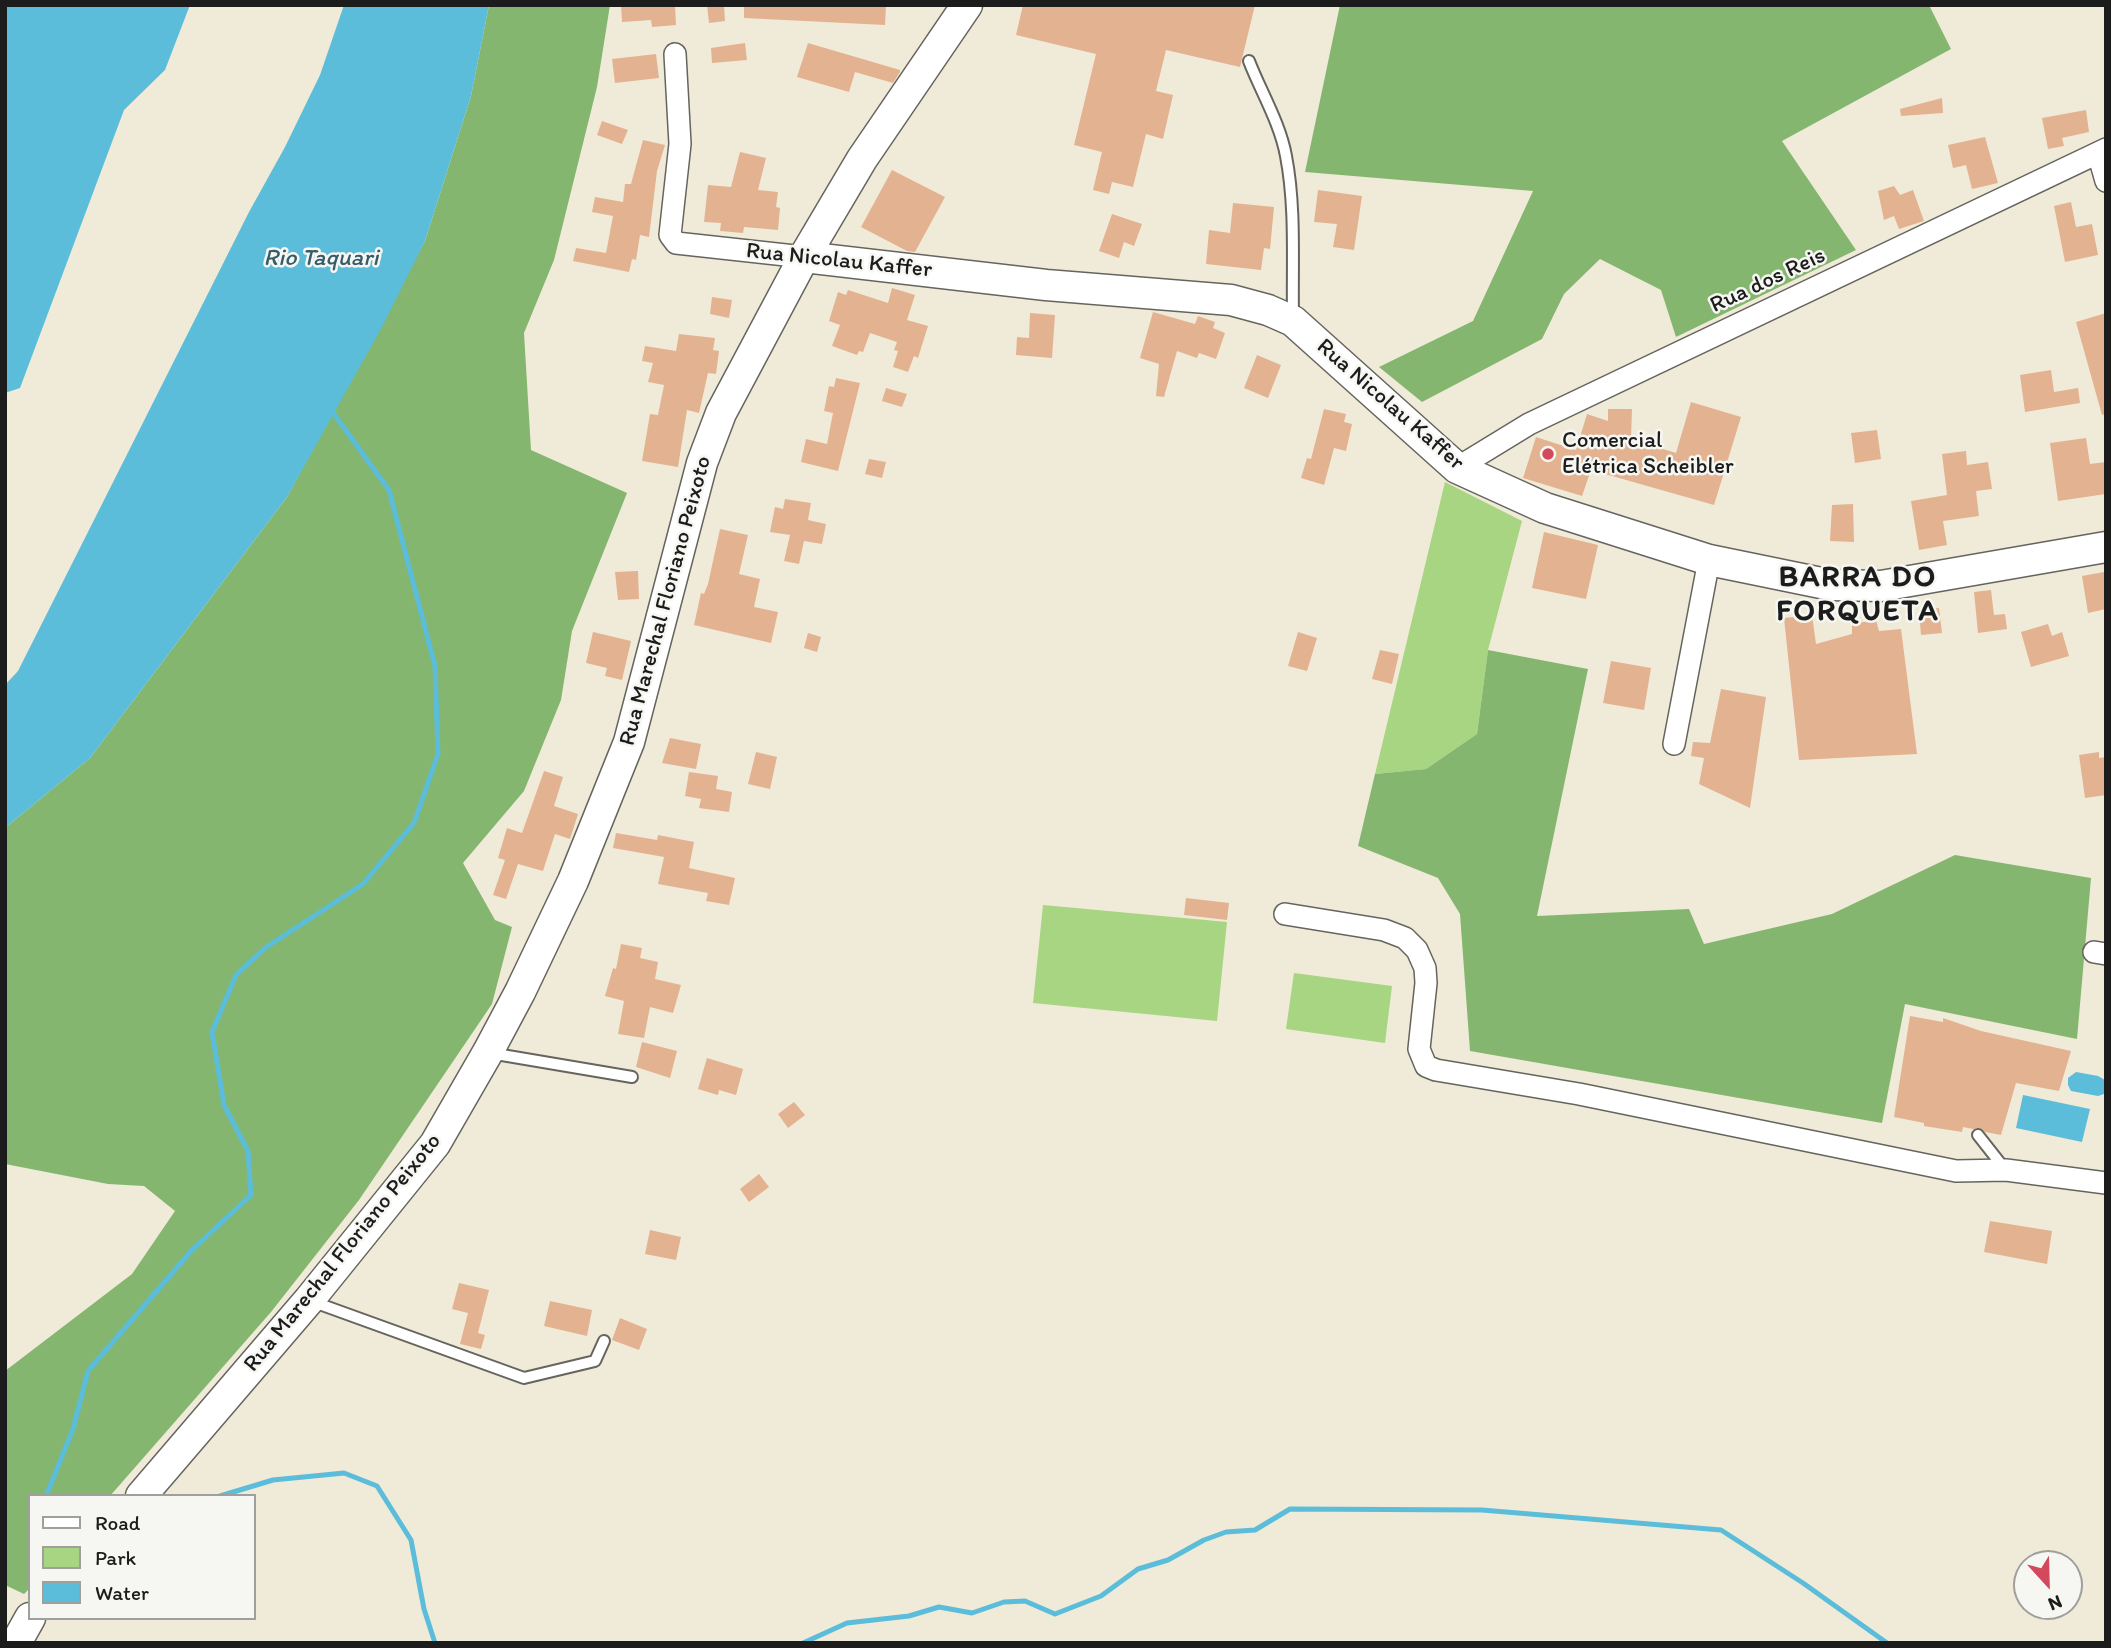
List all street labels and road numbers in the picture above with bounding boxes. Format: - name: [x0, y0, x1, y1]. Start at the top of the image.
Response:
- street label: Rua Nicolau Kaffer: [745, 238, 933, 284]
- street label: Rua dos Reis: [1706, 242, 1830, 320]
- street label: Rua Nicolau Kaffer: [1310, 333, 1470, 477]
- street label: Rua Marechal Floriano Peixoto: [614, 453, 718, 749]
- street label: Rua Marechal Floriano Peixoto: [238, 1128, 448, 1378]

